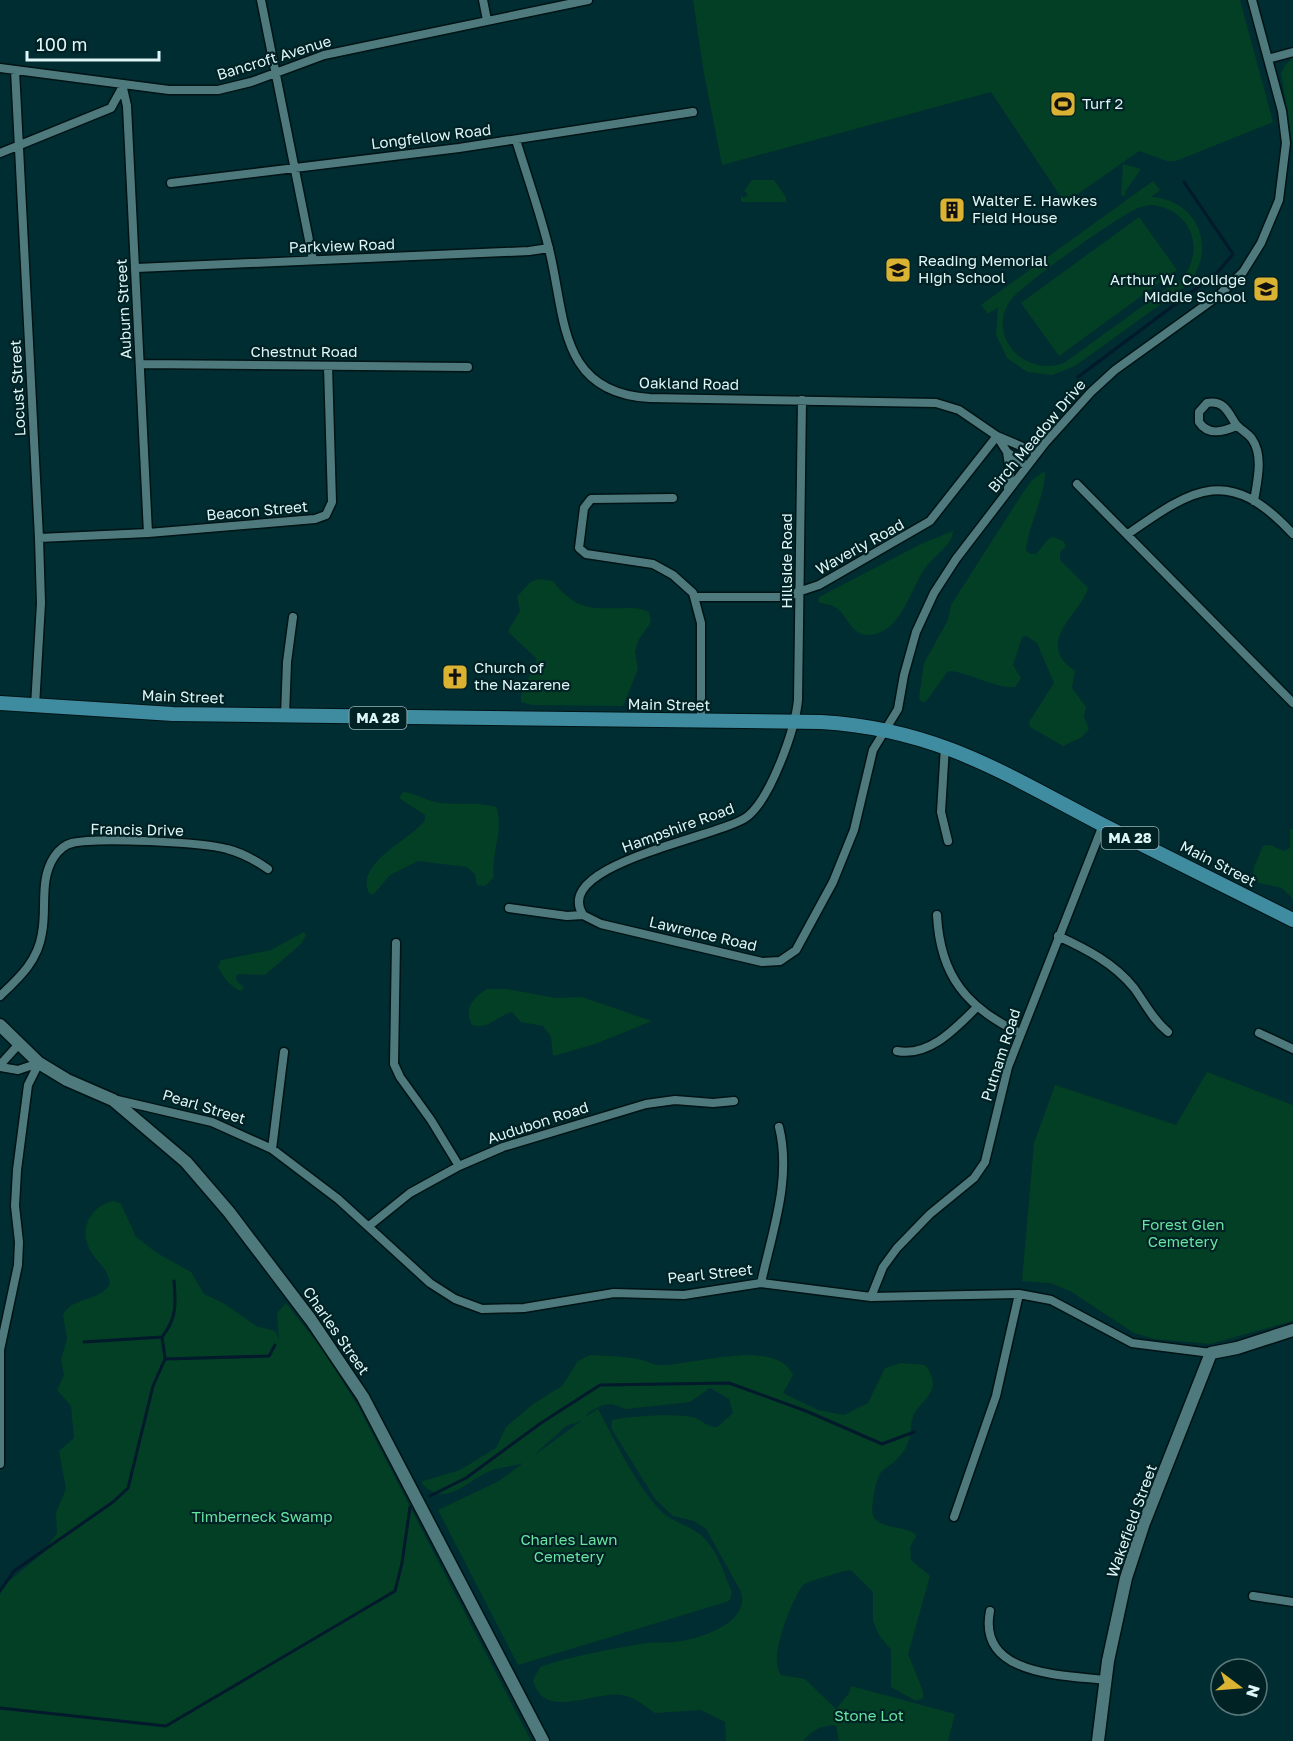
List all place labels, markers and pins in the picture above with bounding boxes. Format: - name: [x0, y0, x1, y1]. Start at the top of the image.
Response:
- sports icon: Turf 2: [1048, 89, 1078, 119]
- place label: Turf 2: [1082, 94, 1123, 112]
- place label: Walter E. Hawkes Field House: [972, 191, 1097, 226]
- building icon: Walter E. Hawkes Field House: [937, 195, 967, 225]
- place label: Reading Memorial High School: [918, 251, 1048, 286]
- school or university icon: Reading Memorial High School: [883, 255, 913, 285]
- place label: Arthur W. Coolidge Middle School: [1110, 270, 1246, 305]
- school or university icon: Arthur W. Coolidge Middle School: [1251, 274, 1281, 304]
- place label: Church of the Nazarene: [474, 658, 570, 693]
- church icon: Church of the Nazarene: [440, 662, 470, 692]

